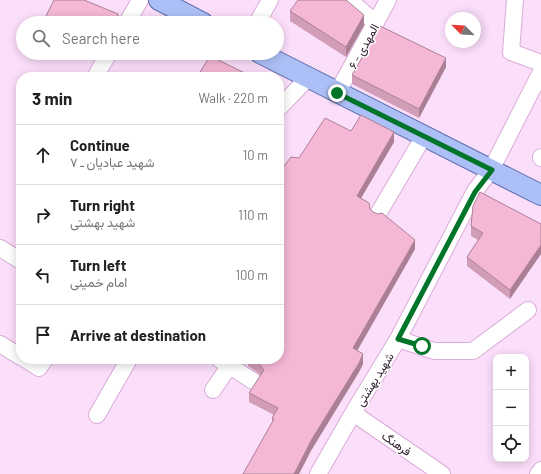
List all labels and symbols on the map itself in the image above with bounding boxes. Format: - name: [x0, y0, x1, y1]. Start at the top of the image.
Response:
- north arrow: [445, 12, 481, 48]
- street label: المهدی - ۶: [345, 21, 383, 72]
- route end: [328, 84, 346, 102]
- route start: [413, 337, 431, 355]
- street label: شهید بهشتی: [352, 350, 398, 409]
- street label: فرهنگ: [378, 428, 414, 460]

